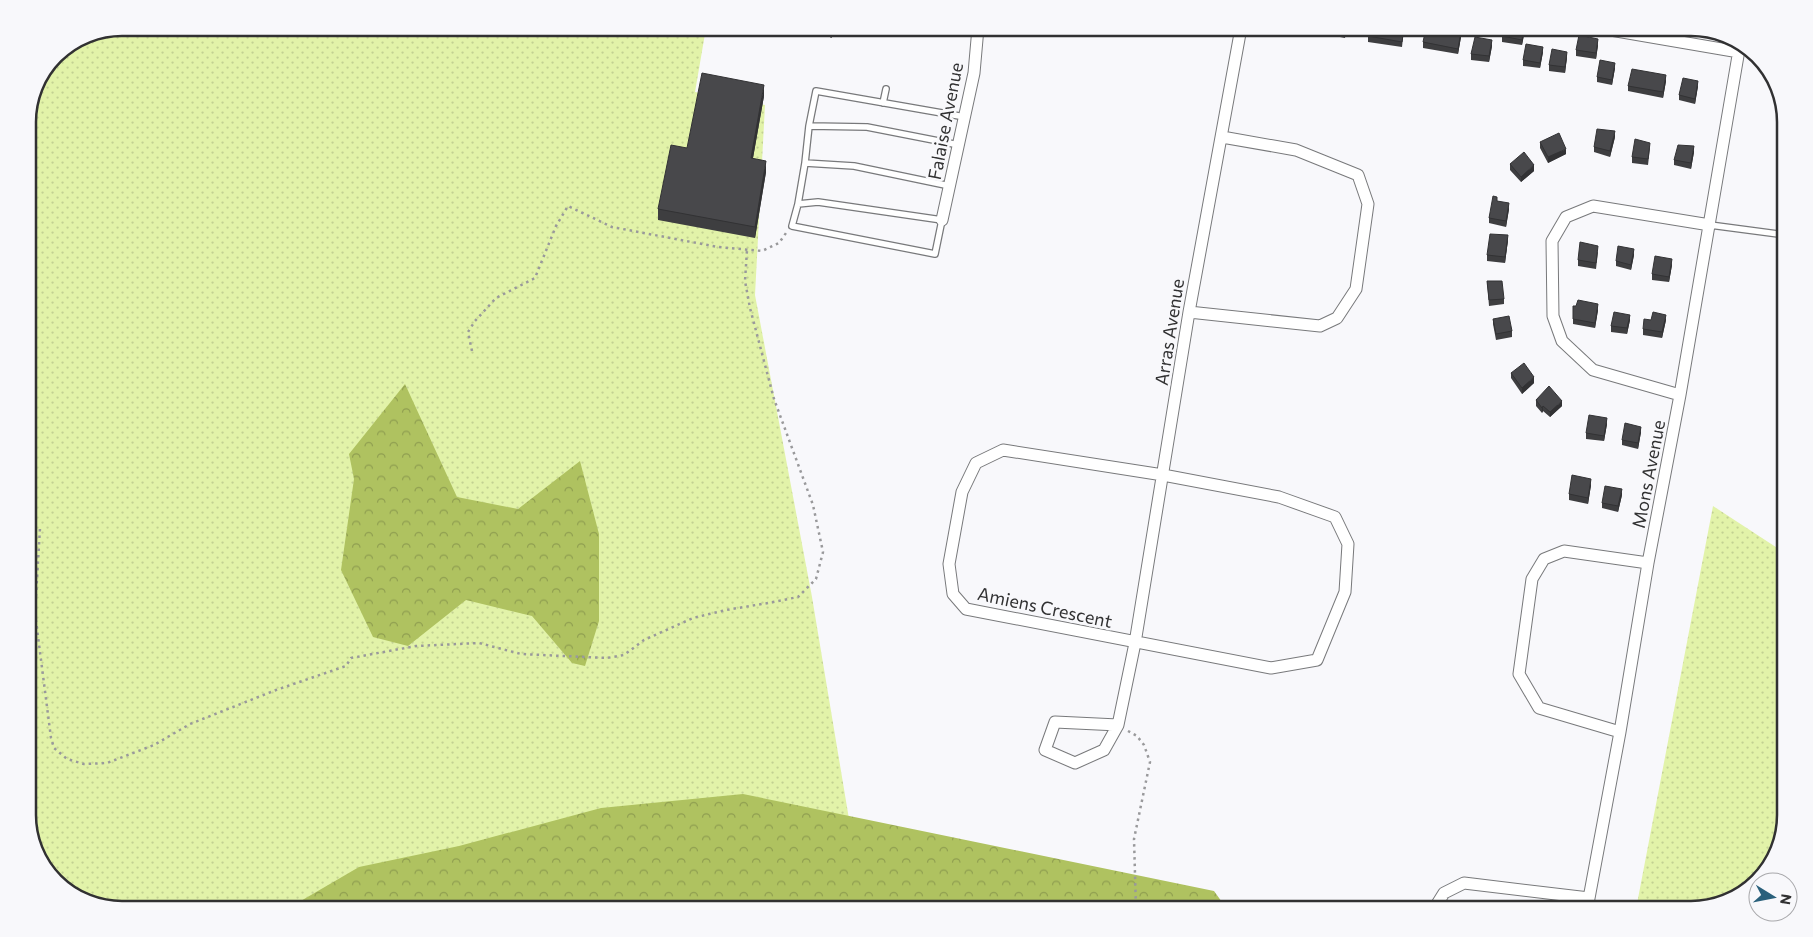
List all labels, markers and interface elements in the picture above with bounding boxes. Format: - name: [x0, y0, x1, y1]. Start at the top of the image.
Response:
- street label: Falaise Avenue: [923, 60, 967, 182]
- street label: Arras Avenue: [1150, 277, 1188, 387]
- street label: Mons Avenue: [1627, 418, 1669, 530]
- street label: Amiens Crescent: [976, 582, 1114, 632]
- north arrow: [1748, 872, 1798, 922]
- text: N: [1777, 893, 1796, 906]

